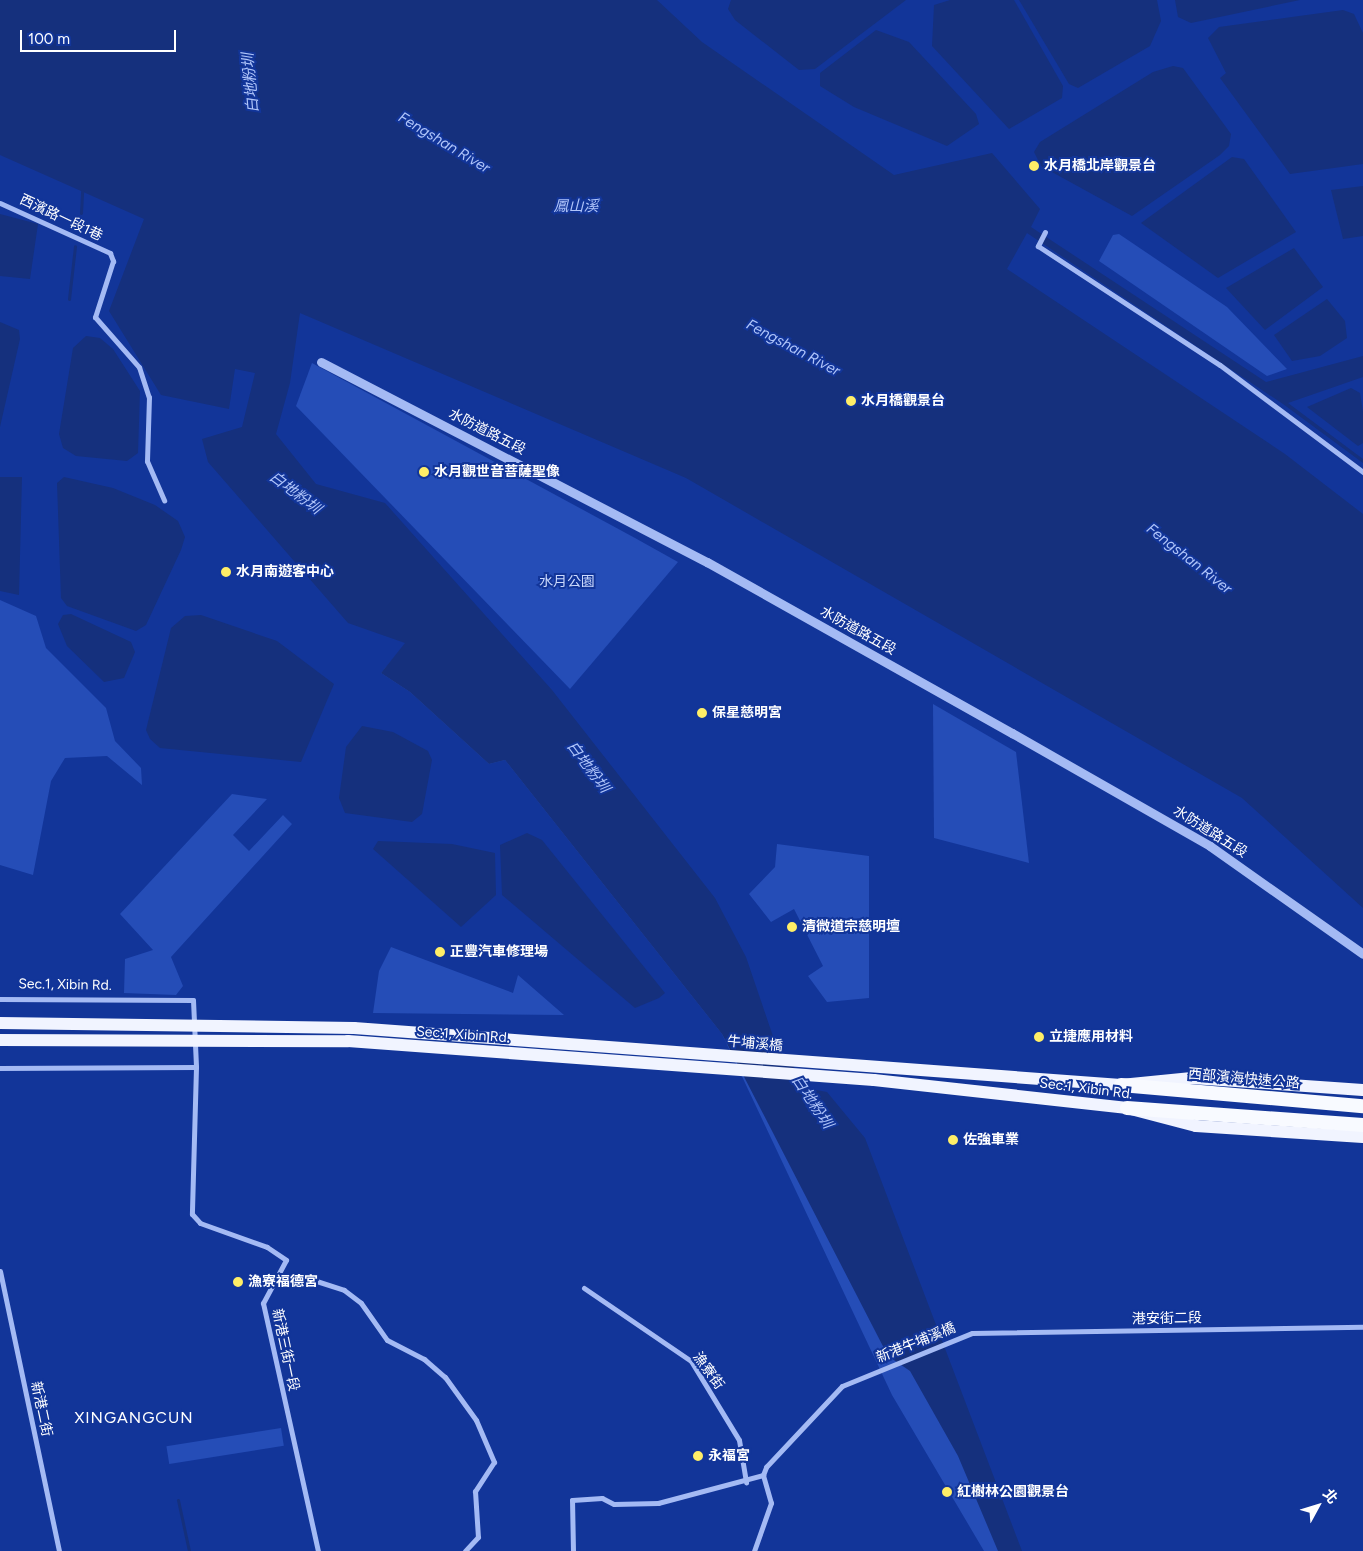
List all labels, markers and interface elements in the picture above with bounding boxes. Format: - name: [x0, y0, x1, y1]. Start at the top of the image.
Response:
- scale bar: [22, 20, 179, 52]
- text: 100 m: [28, 30, 70, 48]
- water label: 白地粉圳: [239, 52, 263, 114]
- water label: Fengshan River: [395, 109, 493, 177]
- place label: 水月橋北岸觀景台: [1044, 158, 1156, 174]
- marker: 水月橋北岸觀景台: [1028, 160, 1040, 172]
- street label: 西濱路一段1巷: [17, 191, 105, 245]
- water label: 鳳山溪: [554, 198, 598, 216]
- water label: Fengshan River: [743, 316, 843, 380]
- place label: 水月橋觀景台: [861, 393, 945, 409]
- marker: 水月橋觀景台: [845, 395, 857, 407]
- street label: 水防道路五段: [446, 405, 528, 459]
- place label: 水月觀世音菩薩聖像: [434, 464, 560, 480]
- marker: 水月觀世音菩薩聖像: [418, 466, 430, 478]
- water label: 白地粉圳: [266, 468, 324, 518]
- water label: Fengshan River: [1143, 520, 1235, 598]
- place label: 水月南遊客中心: [236, 564, 334, 580]
- marker: 水月南遊客中心: [220, 566, 232, 578]
- park label: 水月公園: [539, 574, 595, 590]
- street label: 水防道路五段: [817, 603, 899, 659]
- place label: 保星慈明宮: [712, 705, 782, 721]
- marker: 保星慈明宮: [696, 707, 708, 719]
- water label: 白地粉圳: [563, 738, 613, 796]
- street label: 水防道路五段: [1170, 803, 1250, 861]
- place label: 清微道宗慈明壇: [802, 919, 900, 935]
- marker: 清微道宗慈明壇: [786, 921, 798, 933]
- place label: 正豐汽車修理場: [450, 944, 548, 960]
- marker: 正豐汽車修理場: [434, 946, 446, 958]
- street label: Sec.1, Xibin Rd.: [18, 976, 112, 994]
- street label: Sec.1, Xibin Rd.: [416, 1023, 510, 1047]
- place label: 立捷應用材料: [1049, 1029, 1133, 1045]
- marker: 立捷應用材料: [1033, 1031, 1045, 1043]
- street label: 牛埔溪橋: [726, 1033, 784, 1055]
- street label: 西部濱海快速公路: [1187, 1066, 1301, 1092]
- water label: 白地粉圳: [788, 1072, 836, 1132]
- street label: Sec.1, Xibin Rd.: [1039, 1075, 1133, 1103]
- place label: 佐強車業: [963, 1132, 1019, 1148]
- marker: 佐強車業: [947, 1134, 959, 1146]
- place label: 漁寮福德宮: [248, 1274, 318, 1290]
- marker: 漁寮福德宮: [232, 1276, 244, 1288]
- street label: 新港三街一段: [268, 1307, 302, 1393]
- street label: 港安街二段: [1132, 1310, 1202, 1328]
- street label: 新港牛埔溪橋: [874, 1319, 958, 1367]
- street label: 漁寮街: [689, 1349, 727, 1393]
- street label: 新港二街: [27, 1380, 55, 1438]
- district label: XINGANGCUN: [73, 1408, 195, 1428]
- place label: 永福宮: [708, 1448, 750, 1464]
- marker: 永福宮: [692, 1450, 704, 1462]
- north arrow: [1293, 1481, 1343, 1531]
- place label: 紅樹林公園觀景台: [957, 1484, 1069, 1500]
- text: 北: [1319, 1485, 1341, 1507]
- marker: 紅樹林公園觀景台: [941, 1486, 953, 1498]

